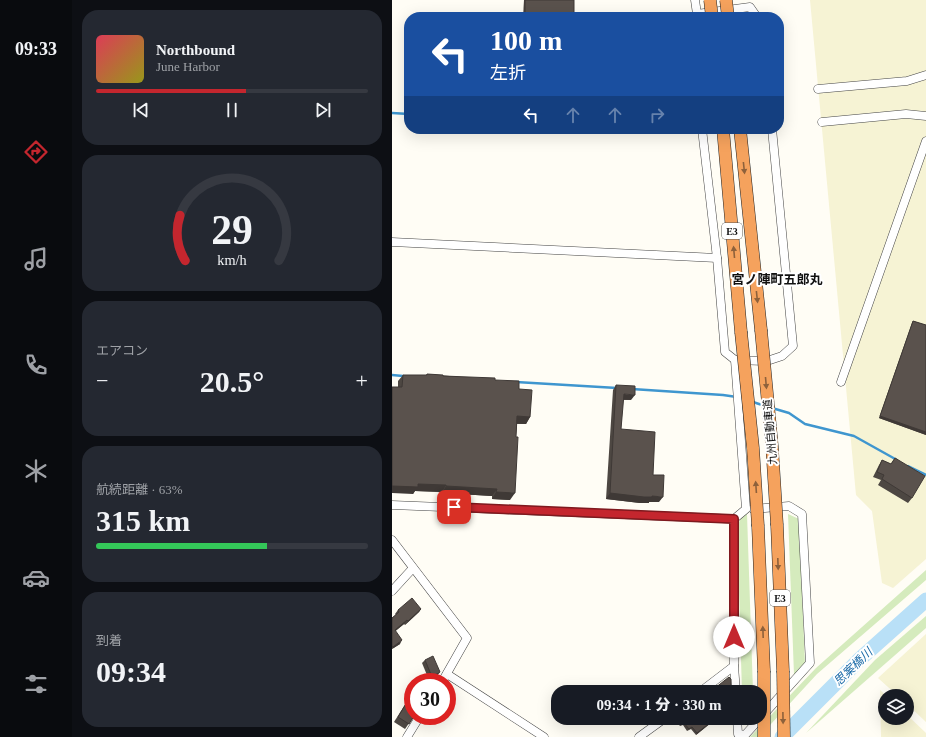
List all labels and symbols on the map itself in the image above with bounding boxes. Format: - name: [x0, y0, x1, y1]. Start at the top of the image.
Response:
- one-way arrow: [740, 162, 747, 174]
- road number: E3: [722, 223, 742, 239]
- one-way arrow: [730, 246, 737, 258]
- district label: 宮ノ陣町五郎丸: [731, 272, 823, 287]
- one-way arrow: [754, 291, 760, 303]
- one-way arrow: [762, 377, 769, 389]
- street label: 九州自動車道: [761, 399, 779, 465]
- one-way arrow: [752, 481, 759, 493]
- pin: [437, 490, 471, 524]
- one-way arrow: [775, 558, 782, 570]
- road number: E3: [770, 590, 790, 606]
- position arrow: [713, 616, 755, 658]
- one-way arrow: [759, 626, 766, 638]
- water label: 思案橋川: [831, 644, 877, 689]
- speed limit sign: 30: [404, 673, 456, 725]
- one-way arrow: [780, 712, 787, 724]

